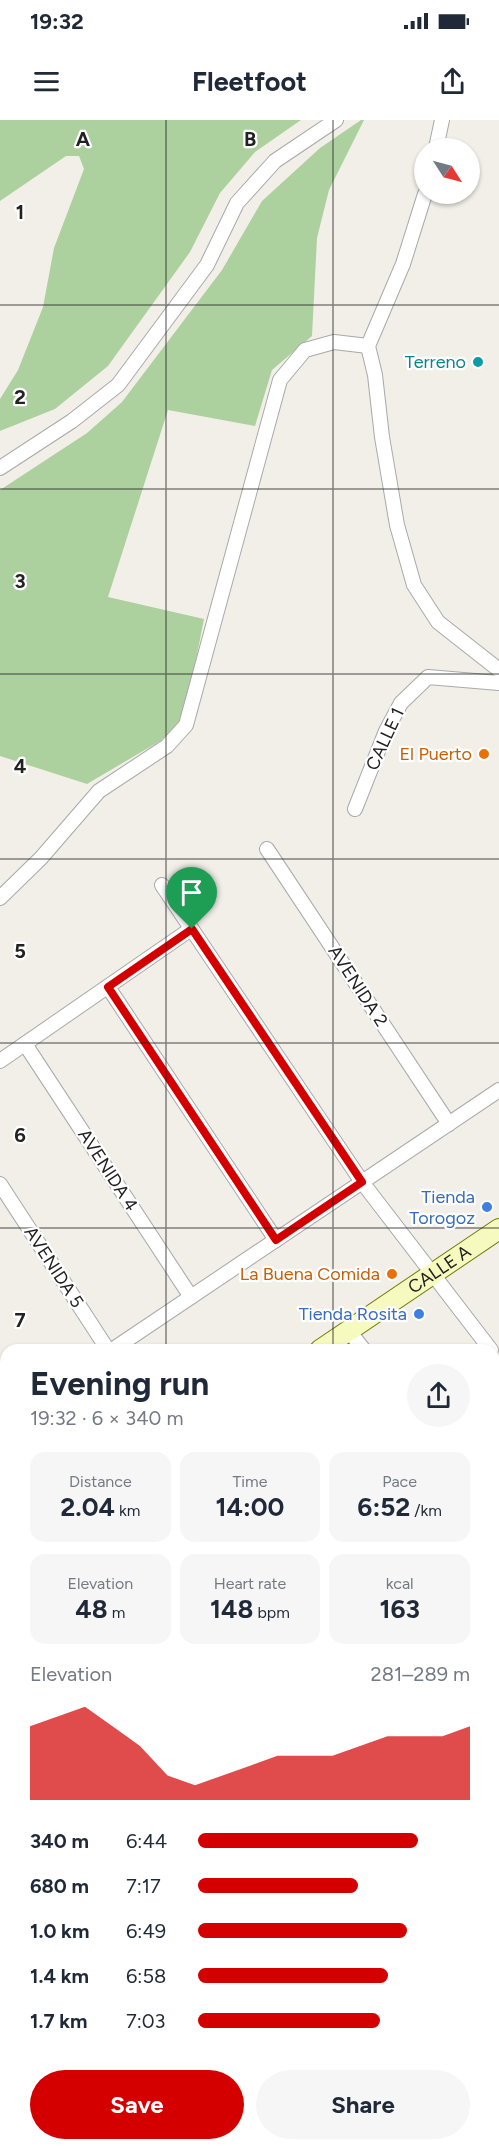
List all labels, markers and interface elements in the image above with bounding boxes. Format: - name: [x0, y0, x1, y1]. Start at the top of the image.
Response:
- text: 19:32: [30, 8, 84, 35]
- icon: menu: [30, 65, 63, 98]
- text: Fleetfoot: [192, 65, 307, 98]
- icon: share: [436, 65, 469, 98]
- text: A: [76, 127, 91, 151]
- text: B: [244, 127, 256, 151]
- north arrow: [414, 138, 480, 204]
- map controls: [414, 138, 480, 204]
- text: 1: [16, 200, 24, 224]
- place label: Terreno: [405, 351, 466, 373]
- marker: Terreno: [471, 355, 485, 369]
- text: 2: [14, 385, 26, 409]
- text: 3: [14, 569, 26, 593]
- street label: CALLE 1: [361, 704, 409, 774]
- place label: El Puerto: [399, 743, 472, 765]
- marker: El Puerto: [477, 747, 491, 761]
- text: 4: [14, 754, 27, 778]
- pin: [166, 867, 217, 929]
- icon: arrive: [175, 876, 208, 909]
- text: 5: [14, 939, 26, 963]
- street label: AVENIDA 2: [324, 941, 392, 1031]
- text: 6: [14, 1123, 26, 1147]
- street label: AVENIDA 4: [73, 1125, 143, 1215]
- place label: Tienda Torogoz: [409, 1186, 475, 1229]
- marker: Tienda Torogoz: [480, 1200, 494, 1214]
- street label: AVENIDA 5: [20, 1222, 88, 1312]
- street label: CALLE A: [404, 1240, 475, 1298]
- place label: La Buena Comida: [240, 1263, 380, 1285]
- marker: La Buena Comida: [385, 1267, 399, 1281]
- place label: Tienda Rosita: [299, 1303, 407, 1325]
- marker: Tienda Rosita: [412, 1307, 426, 1321]
- text: 7: [14, 1308, 26, 1332]
- text: Evening run: [30, 1364, 209, 1403]
- button: share: [407, 1364, 470, 1427]
- text: 19:32 · 6 × 340 m: [30, 1406, 183, 1430]
- text: Distance: [69, 1472, 132, 1491]
- text: Time: [233, 1472, 267, 1491]
- text: Pace: [382, 1472, 417, 1491]
- text: 2.04: [60, 1491, 115, 1523]
- text: 14:00: [216, 1491, 284, 1523]
- text: 6:52: [357, 1491, 410, 1523]
- text: km: [115, 1501, 140, 1520]
- text: /km: [410, 1501, 442, 1520]
- text: Elevation: [67, 1574, 133, 1593]
- text: Heart rate: [214, 1574, 286, 1593]
- text: kcal: [386, 1574, 414, 1593]
- text: 48: [75, 1593, 108, 1625]
- text: 148: [210, 1593, 253, 1625]
- text: 163: [379, 1593, 420, 1625]
- text: m: [108, 1603, 125, 1622]
- text: bpm: [253, 1603, 290, 1622]
- text: Elevation: [30, 1662, 112, 1686]
- text: 281–289 m: [371, 1662, 470, 1686]
- text: 340 m: [30, 1829, 89, 1853]
- text: 6:44: [126, 1829, 167, 1853]
- text: 680 m: [30, 1874, 89, 1898]
- text: 7:17: [126, 1874, 161, 1898]
- text: 1.0 km: [30, 1919, 89, 1943]
- text: 6:49: [126, 1919, 166, 1943]
- text: 1.4 km: [30, 1964, 89, 1988]
- text: 6:58: [126, 1964, 166, 1988]
- text: 1.7 km: [30, 2009, 87, 2033]
- text: 7:03: [126, 2009, 166, 2033]
- button: Save: [30, 2070, 244, 2139]
- button: Share: [256, 2070, 470, 2139]

